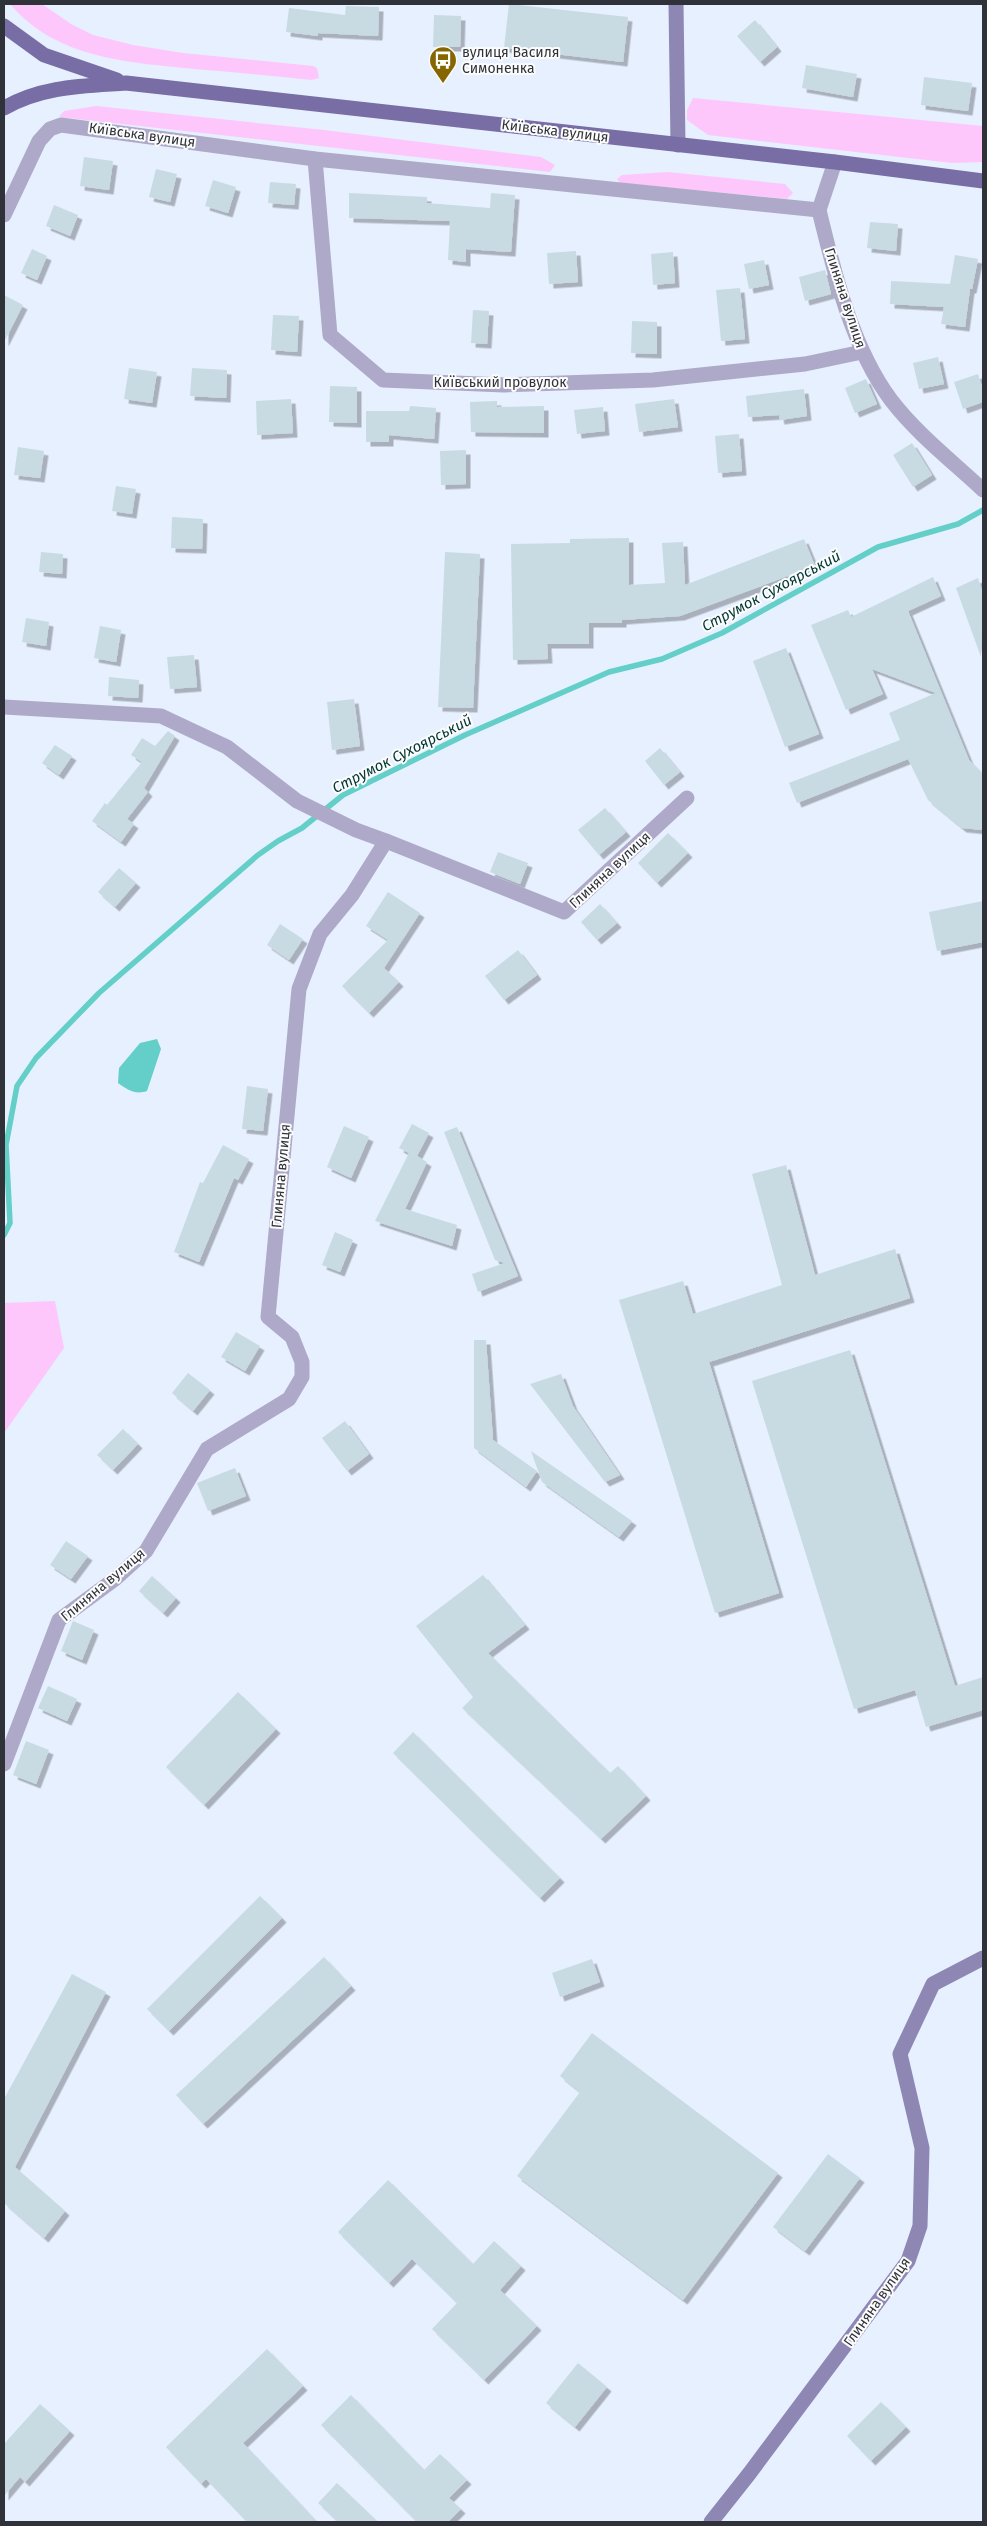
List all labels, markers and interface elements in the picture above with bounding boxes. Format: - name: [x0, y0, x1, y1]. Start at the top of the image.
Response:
- place label: вулиця Василя Симоненка: [462, 44, 560, 77]
- bus stop icon: вулиця Василя Симоненка: [428, 45, 458, 84]
- street label: Київська вулиця: [501, 116, 609, 146]
- street label: Київська вулиця: [88, 119, 196, 151]
- street label: Глиняна вулиця: [821, 246, 869, 350]
- street label: Київський провулок: [434, 374, 567, 391]
- water label: Струмок Сухоярський: [699, 547, 843, 635]
- water label: Струмок Сухоярський: [329, 711, 475, 797]
- street label: Глиняна вулиця: [566, 828, 654, 912]
- street label: Глиняна вулиця: [268, 1123, 294, 1229]
- street label: Глиняна вулиця: [57, 1545, 149, 1625]
- street label: Глиняна вулиця: [840, 2254, 914, 2350]

